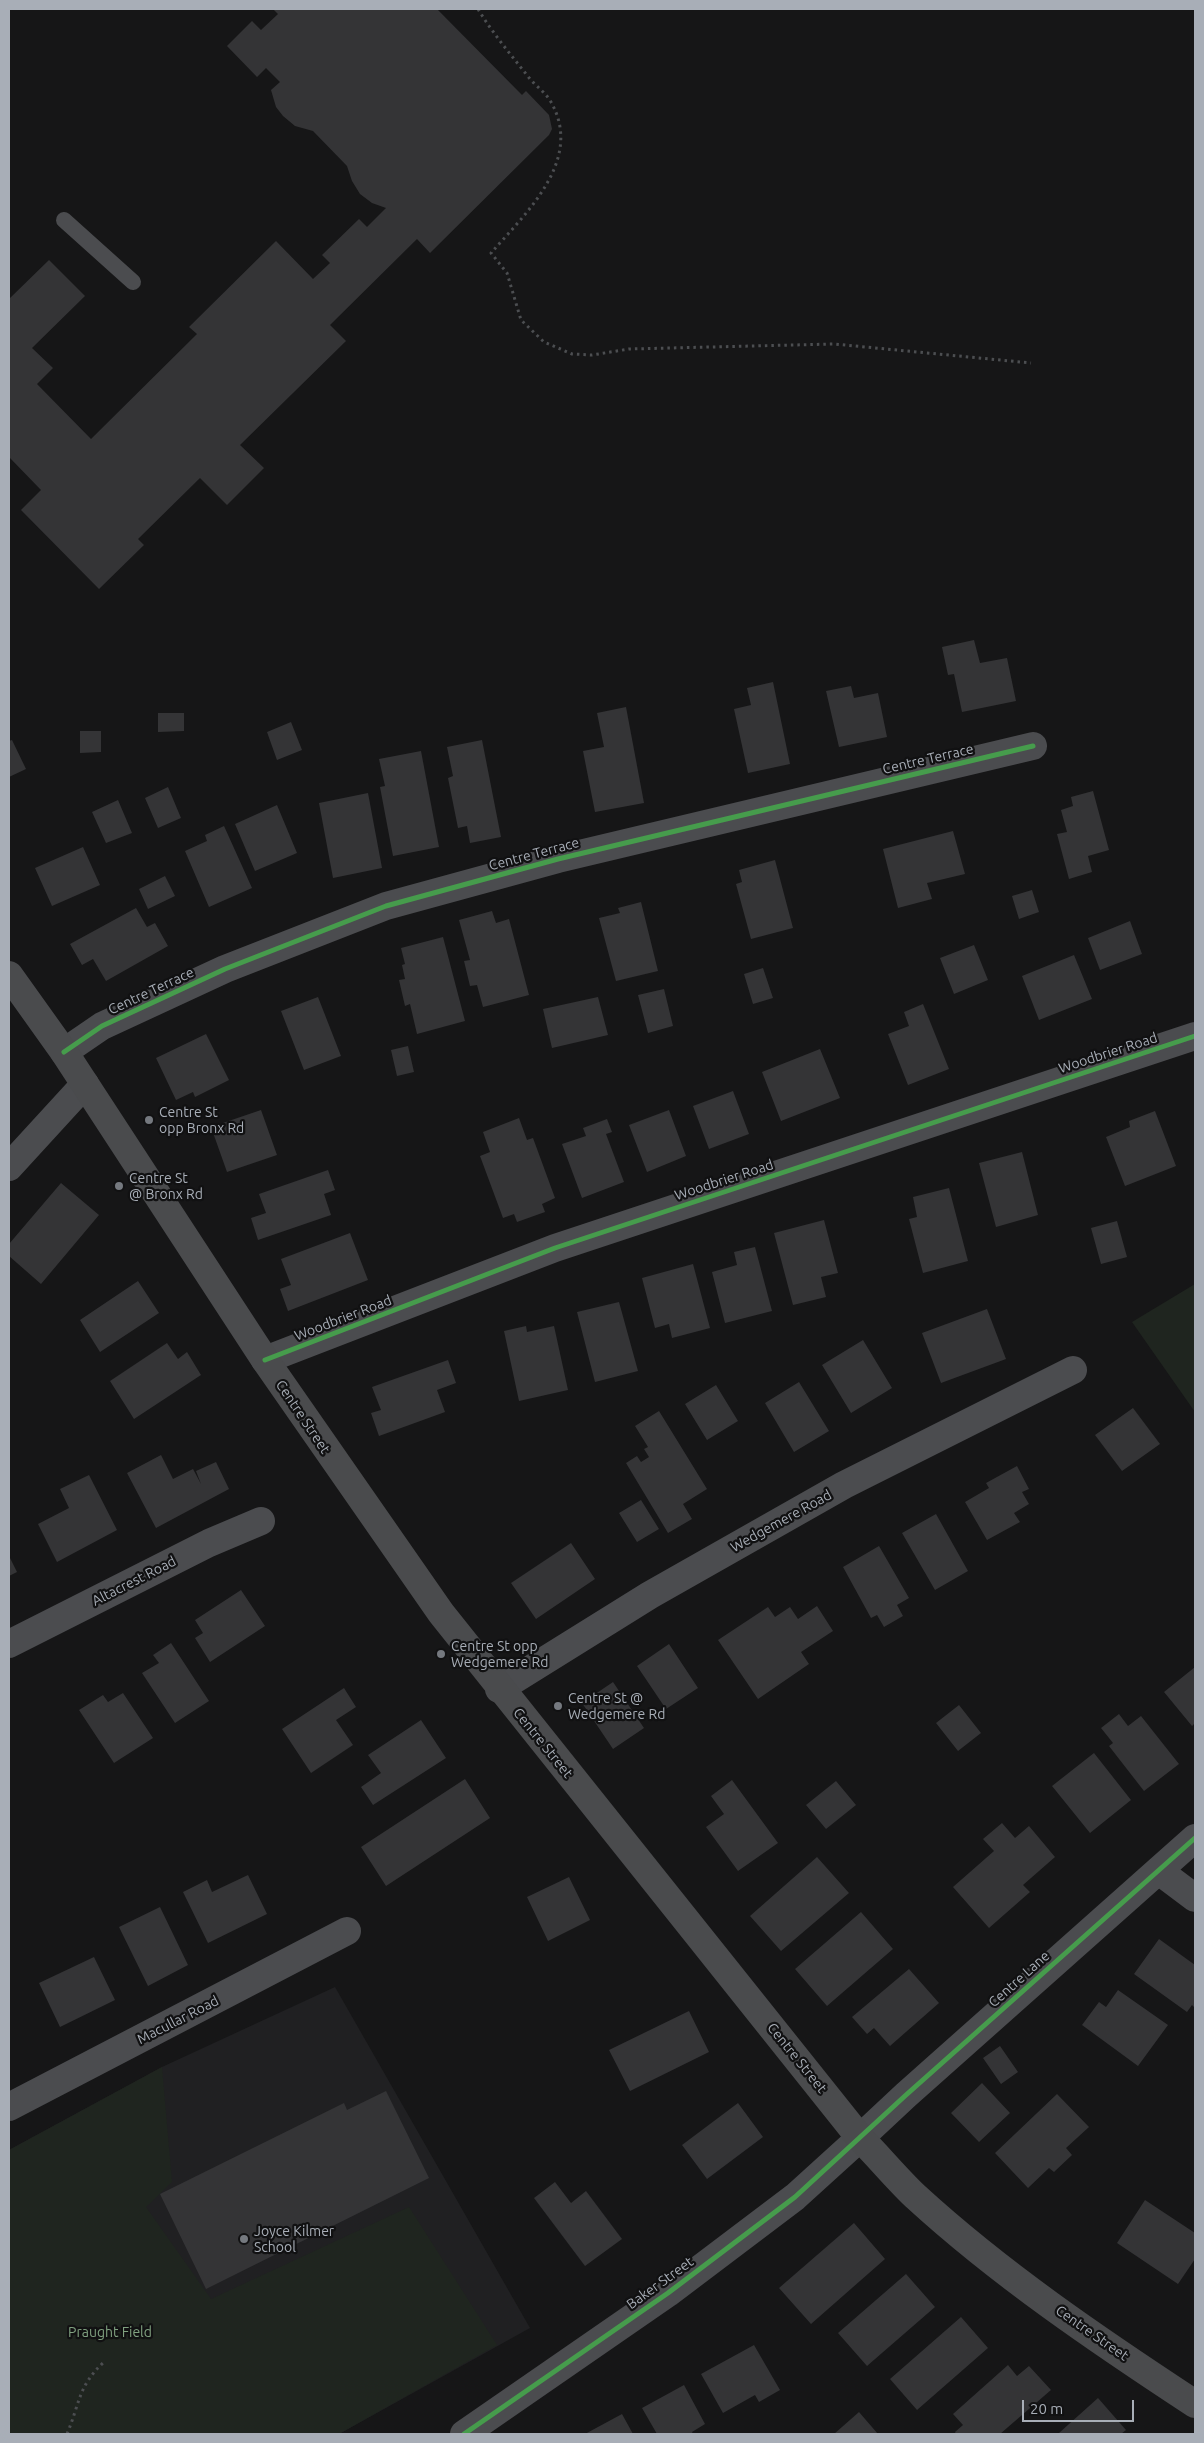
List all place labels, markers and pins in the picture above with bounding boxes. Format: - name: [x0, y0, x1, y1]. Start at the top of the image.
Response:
- place label: Centre St opp Bronx Rd: [159, 1104, 244, 1136]
- marker: Centre St opp Bronx Rd: [143, 1114, 155, 1126]
- place label: Centre St @ Bronx Rd: [129, 1170, 203, 1202]
- marker: Centre St @ Bronx Rd: [113, 1180, 125, 1192]
- place label: Centre St opp Wedgemere Rd: [451, 1638, 548, 1670]
- marker: Centre St opp Wedgemere Rd: [435, 1648, 447, 1660]
- place label: Centre St @ Wedgemere Rd: [568, 1690, 665, 1722]
- marker: Centre St @ Wedgemere Rd: [552, 1700, 564, 1712]
- place label: Joyce Kilmer School: [254, 2223, 334, 2256]
- marker: Joyce Kilmer School: [238, 2233, 250, 2245]

